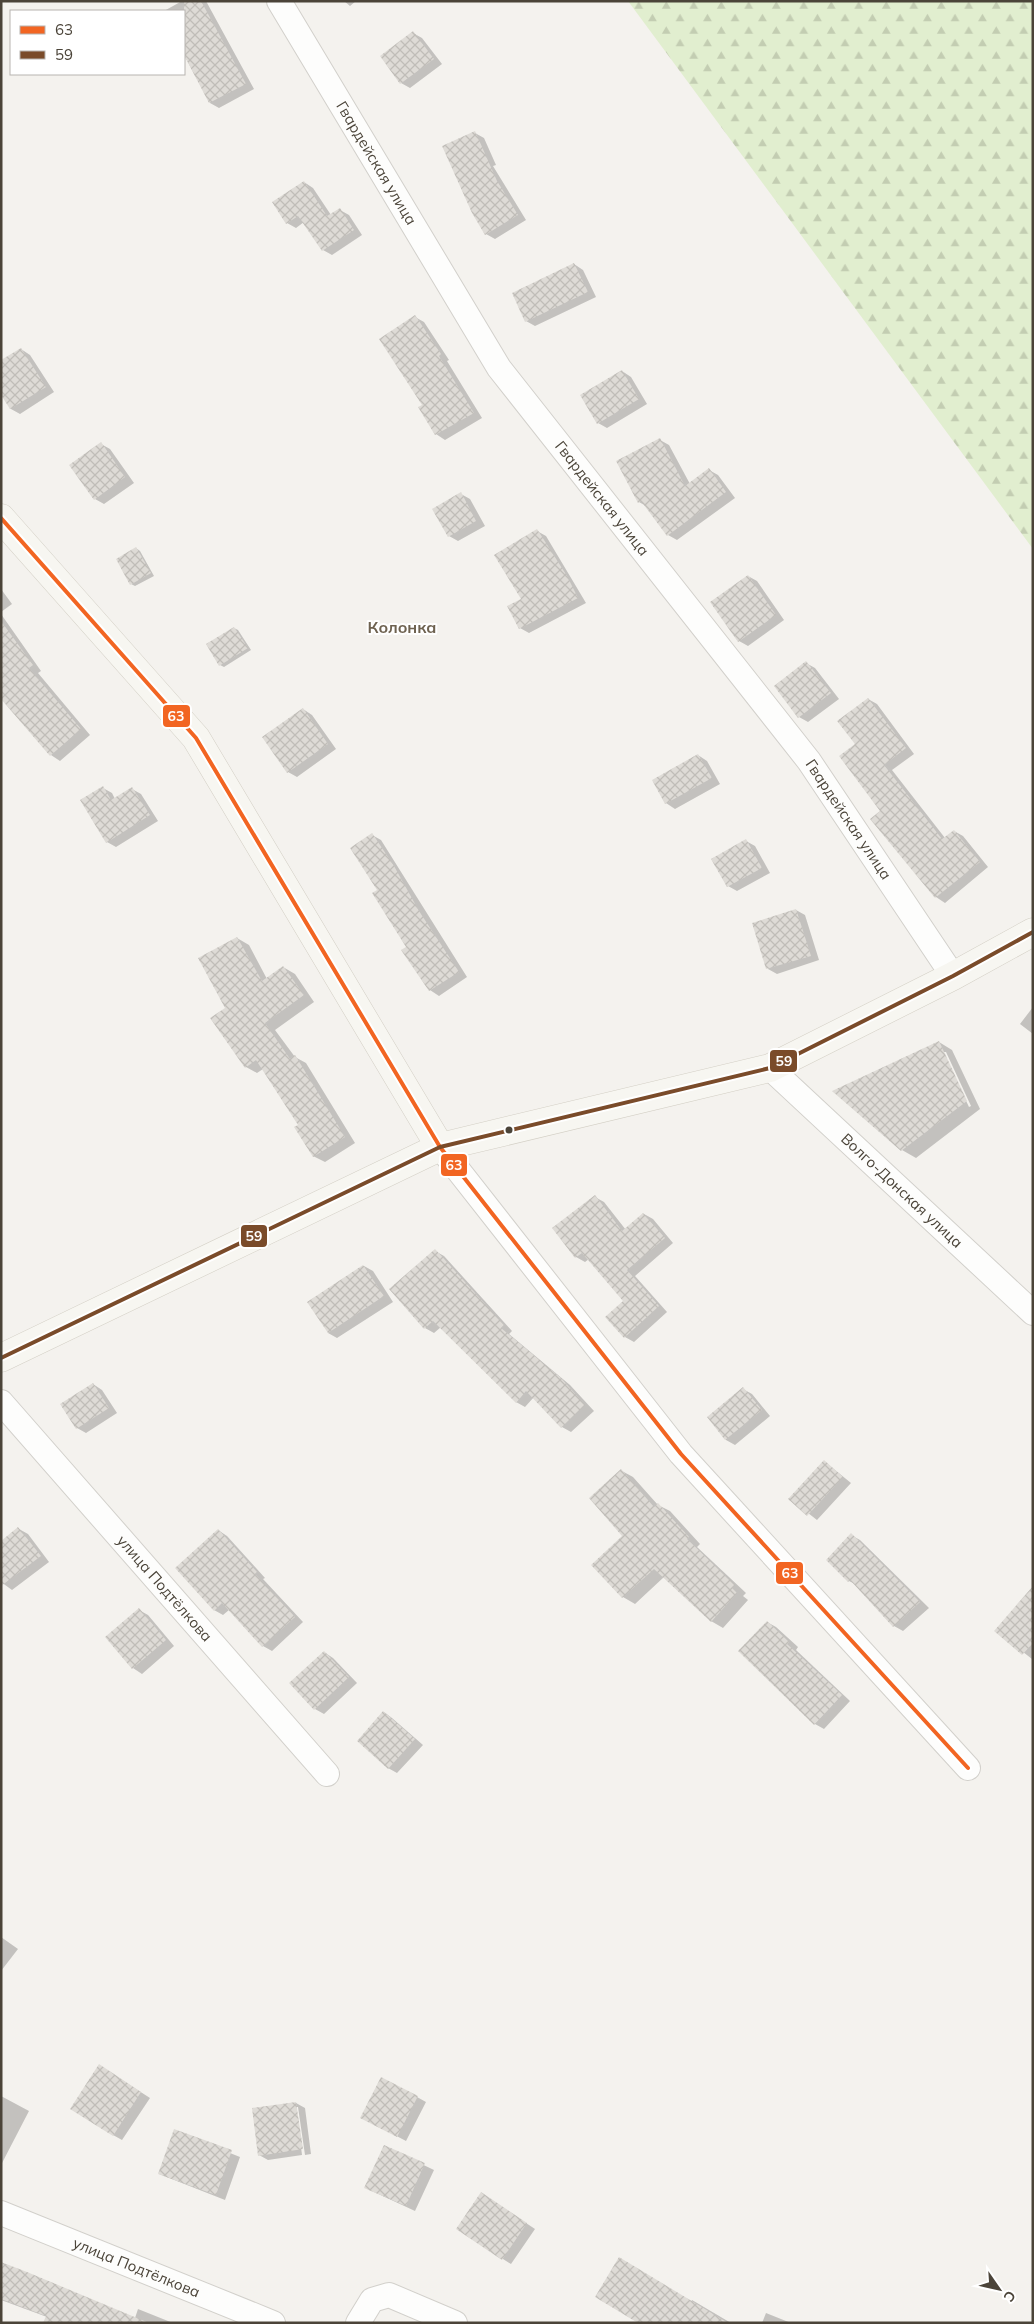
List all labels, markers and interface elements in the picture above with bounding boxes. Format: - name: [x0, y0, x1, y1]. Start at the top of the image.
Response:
- legend: [10, 10, 185, 75]
- text: 63: [55, 20, 73, 39]
- text: 59: [55, 45, 73, 64]
- street label: Гвардейская улица: [332, 98, 421, 228]
- street label: Гвардейская улица: [551, 437, 653, 559]
- district label: Колонка: [367, 617, 437, 637]
- line badge: 63: [162, 704, 191, 728]
- text: 63: [168, 707, 184, 725]
- street label: Гвардейская улица: [802, 756, 896, 883]
- line badge: 59: [769, 1049, 798, 1073]
- text: 59: [776, 1052, 792, 1070]
- unlabelled marker: [504, 1125, 514, 1135]
- street label: Волго-Донская улица: [837, 1129, 967, 1252]
- line badge: 63: [440, 1153, 468, 1177]
- text: 63: [446, 1156, 462, 1174]
- line badge: 59: [240, 1224, 268, 1248]
- text: 59: [246, 1227, 262, 1245]
- street label: улица Подтёлкова: [113, 1531, 217, 1645]
- line badge: 63: [775, 1561, 804, 1585]
- text: 63: [782, 1564, 798, 1582]
- street label: улица Подтёлкова: [70, 2233, 203, 2301]
- north arrow: [974, 2264, 1024, 2314]
- text: С: [1000, 2287, 1020, 2305]

